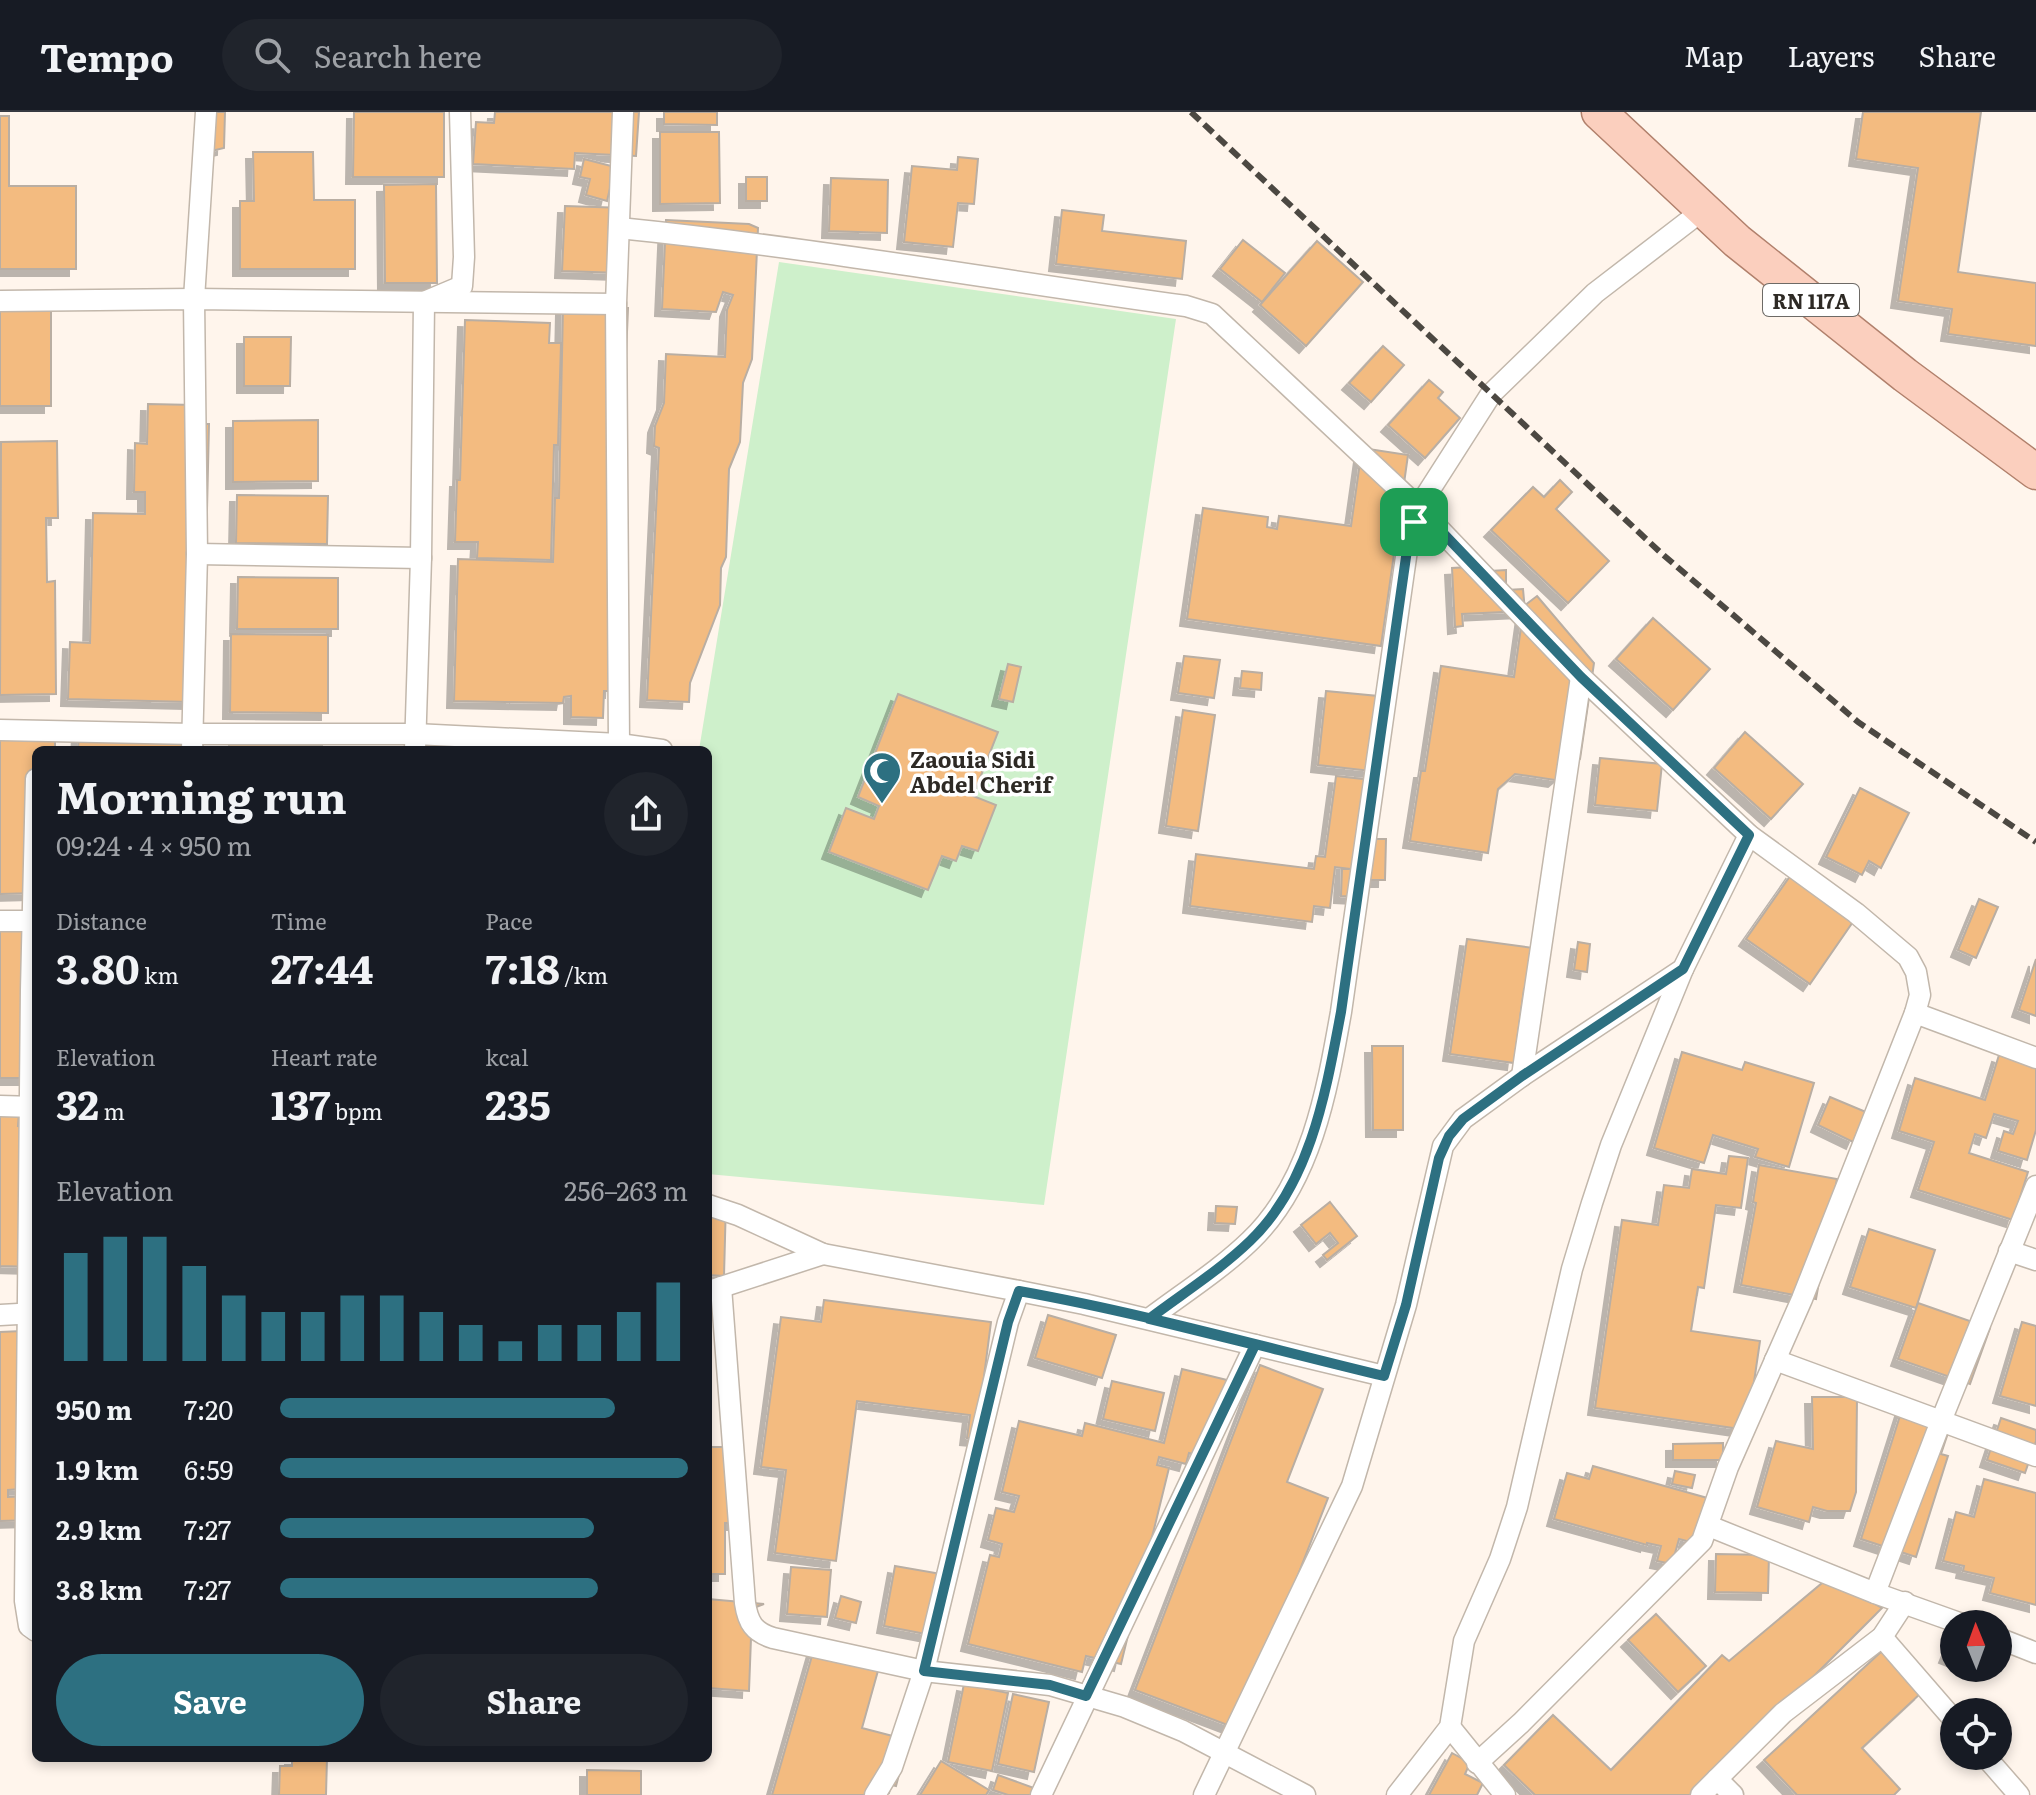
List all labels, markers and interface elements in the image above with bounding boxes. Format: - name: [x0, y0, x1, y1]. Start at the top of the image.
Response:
- search box: [222, 19, 782, 91]
- text: Tempo: [40, 27, 174, 84]
- icon: search: [250, 33, 294, 77]
- text: Search here: [314, 33, 482, 77]
- text: Map: [1684, 34, 1743, 76]
- text: Layers: [1787, 34, 1874, 76]
- text: Share: [1918, 34, 1996, 76]
- road number: RN 117A: [1763, 284, 1859, 316]
- pin: [1380, 488, 1448, 556]
- icon: arrive: [1392, 500, 1436, 544]
- place label: Zaouia Sidi Abdel Cherif: [910, 742, 1054, 800]
- mosque icon: Zaouia Sidi Abdel Cherif: [861, 750, 903, 805]
- text: Morning run: [56, 762, 347, 828]
- button: share: [604, 772, 688, 856]
- text: 09:24 · 4 × 950 m: [56, 825, 252, 864]
- text: Distance: [56, 904, 147, 937]
- text: Time: [271, 904, 327, 937]
- text: Pace: [485, 904, 533, 937]
- text: 3.80: [56, 937, 140, 996]
- text: 27:44: [271, 937, 373, 996]
- text: 7:18: [485, 937, 560, 996]
- text: km: [140, 958, 179, 991]
- text: /km: [560, 958, 608, 991]
- text: Elevation: [56, 1040, 155, 1073]
- text: Heart rate: [271, 1040, 377, 1073]
- text: kcal: [485, 1040, 529, 1073]
- text: 32: [56, 1073, 99, 1132]
- text: 137: [271, 1073, 330, 1132]
- text: 235: [485, 1073, 551, 1132]
- text: m: [99, 1094, 125, 1127]
- text: bpm: [330, 1094, 383, 1127]
- text: Elevation: [56, 1170, 174, 1209]
- text: 256–263 m: [564, 1170, 688, 1209]
- text: 950 m: [56, 1389, 132, 1428]
- text: 7:20: [184, 1389, 233, 1428]
- text: 1.9 km: [56, 1449, 139, 1488]
- text: 6:59: [184, 1449, 233, 1488]
- text: 2.9 km: [56, 1509, 142, 1548]
- text: 7:27: [184, 1509, 231, 1548]
- text: 3.8 km: [56, 1569, 143, 1608]
- text: 7:27: [184, 1569, 231, 1608]
- north arrow: [1940, 1610, 2012, 1682]
- map controls: [1940, 1610, 2012, 1770]
- button: Save: [56, 1654, 364, 1746]
- button: Share: [380, 1654, 688, 1746]
- button: locate: [1940, 1698, 2012, 1770]

